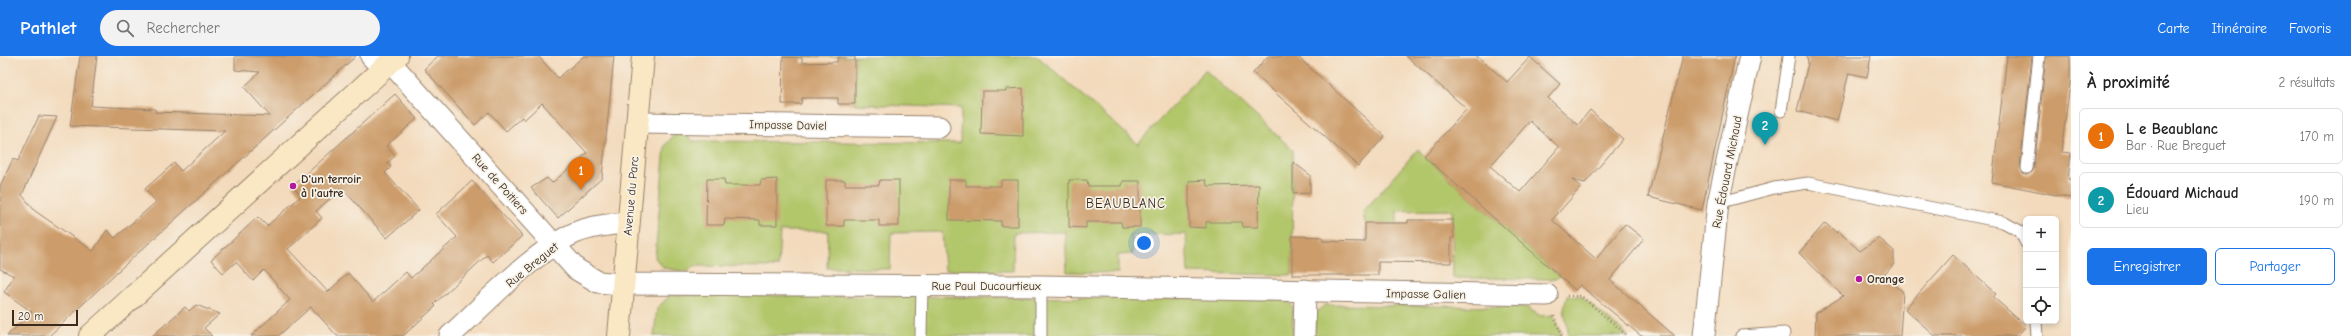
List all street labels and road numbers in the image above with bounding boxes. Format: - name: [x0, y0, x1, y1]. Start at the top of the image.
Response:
- street label: Rue Édouard Michaud: [1709, 115, 1745, 229]
- street label: Impasse Daviel: [749, 117, 827, 133]
- street label: Rue de Poitiers: [469, 151, 531, 217]
- street label: Avenue du Parc: [621, 156, 641, 236]
- street label: Rue Breguet: [503, 239, 561, 290]
- street label: Rue Paul Ducourtieux: [931, 279, 1041, 293]
- street label: Impasse Galien: [1386, 286, 1466, 302]

